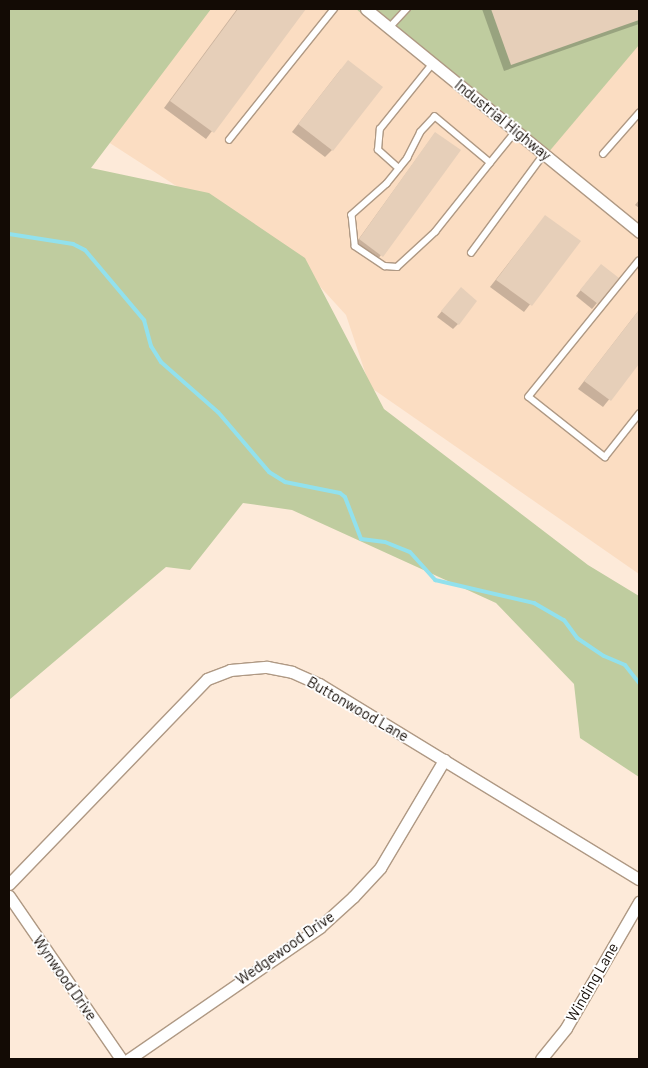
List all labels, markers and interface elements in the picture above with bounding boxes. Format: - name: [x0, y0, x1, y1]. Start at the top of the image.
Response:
- street label: Industrial Highway: [451, 76, 555, 164]
- street label: Buttonwood Lane: [304, 673, 412, 745]
- street label: Wedgewood Drive: [232, 907, 338, 989]
- street label: Wynwood Drive: [29, 932, 101, 1024]
- street label: Winding Lane: [562, 939, 622, 1025]

